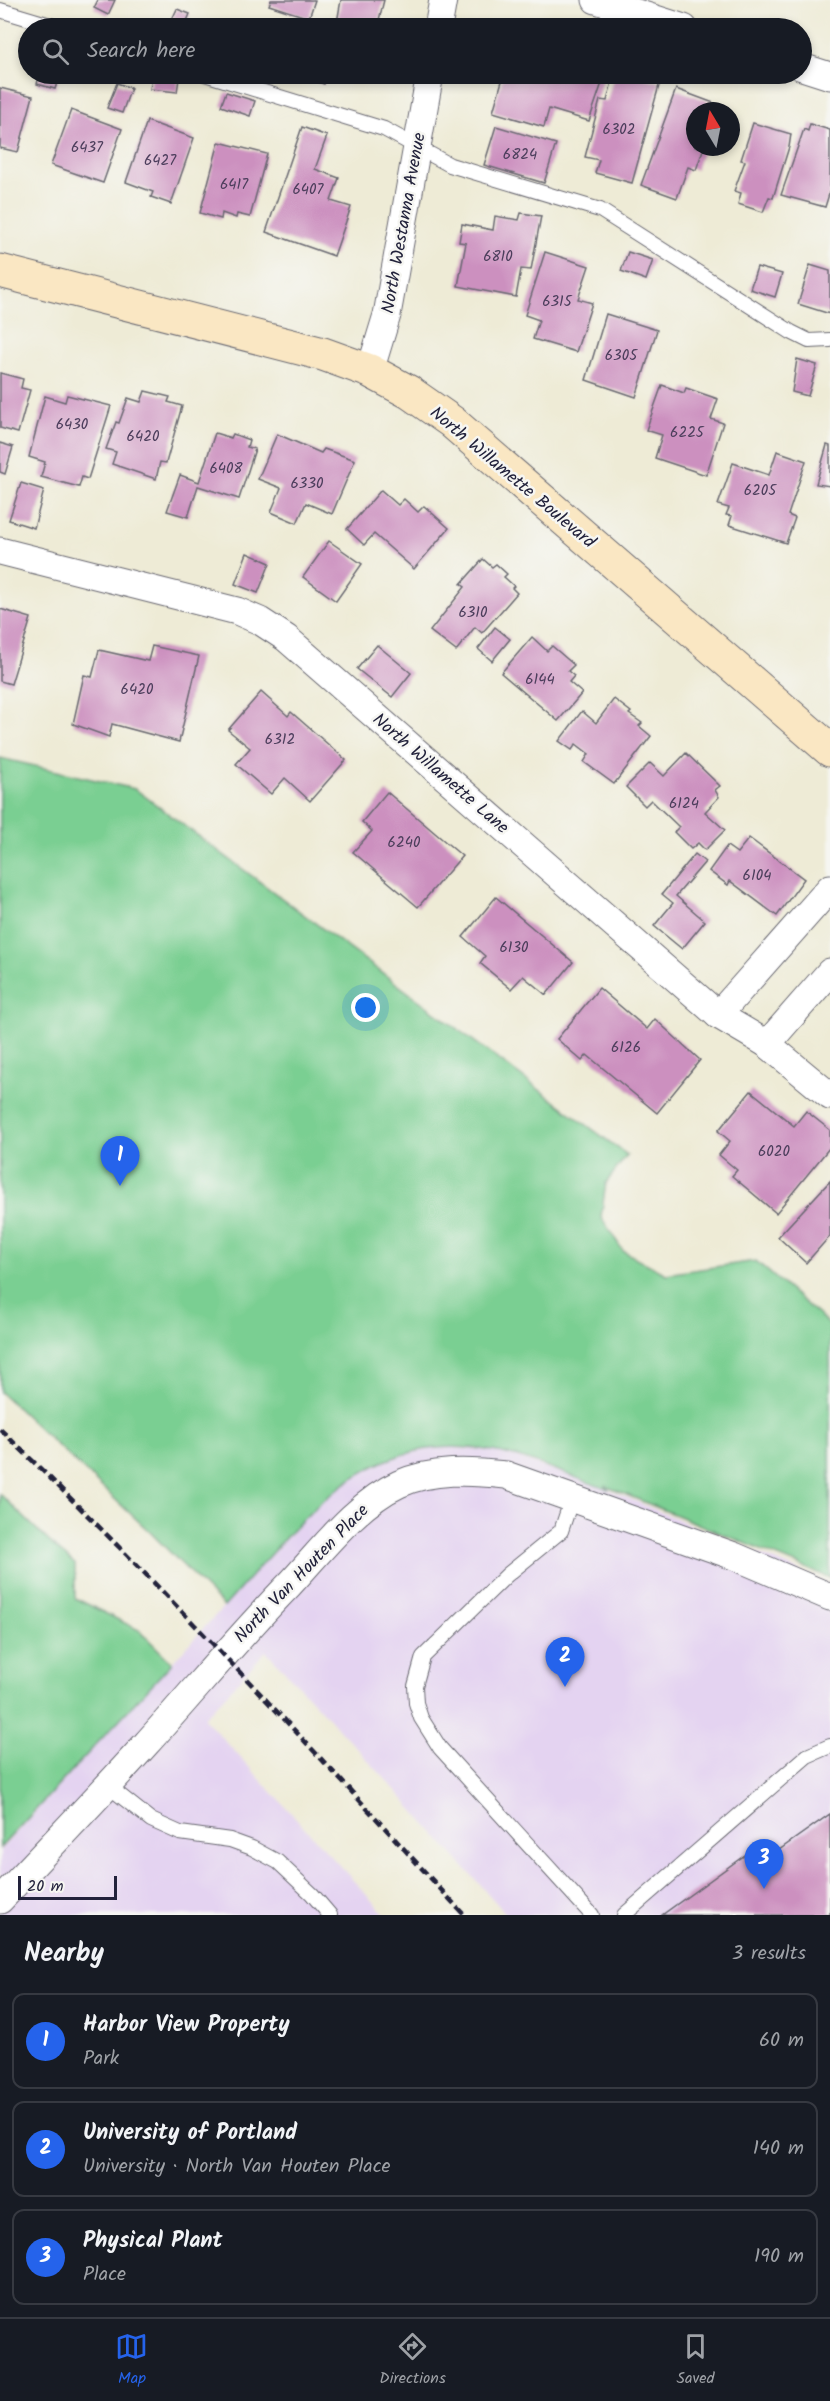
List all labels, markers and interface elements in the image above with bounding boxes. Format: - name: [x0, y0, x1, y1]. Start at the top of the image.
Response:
- search box: [18, 18, 812, 84]
- text: Search here: [87, 34, 195, 69]
- icon: search: [39, 35, 72, 68]
- north arrow: [686, 102, 740, 156]
- house number: 6302: [602, 118, 636, 142]
- street label: North Westanna Avenue: [374, 131, 435, 316]
- house number: 6437: [71, 136, 104, 160]
- house number: 6824: [503, 143, 537, 167]
- house number: 6427: [144, 149, 177, 173]
- house number: 6417: [220, 173, 249, 197]
- house number: 6407: [292, 178, 325, 202]
- house number: 6810: [483, 245, 513, 269]
- house number: 6315: [542, 290, 573, 314]
- house number: 6305: [605, 344, 638, 368]
- street label: North Willamette Boulevard: [423, 400, 602, 557]
- house number: 6430: [56, 413, 89, 437]
- house number: 6225: [670, 421, 705, 445]
- house number: 6420: [127, 425, 160, 449]
- house number: 6408: [209, 457, 244, 481]
- house number: 6330: [291, 472, 324, 496]
- house number: 6205: [744, 479, 777, 503]
- house number: 6310: [458, 601, 488, 625]
- house number: 6144: [525, 668, 555, 692]
- house number: 6420: [121, 678, 154, 702]
- street label: North Willamette Lane: [365, 706, 515, 842]
- house number: 6312: [265, 728, 295, 752]
- house number: 6124: [669, 792, 699, 816]
- house number: 6240: [388, 831, 421, 855]
- house number: 6104: [743, 864, 771, 888]
- house number: 6130: [499, 936, 529, 960]
- your location: [351, 993, 380, 1022]
- house number: 6126: [611, 1036, 641, 1060]
- pin: 1: [100, 1136, 140, 1186]
- house number: 6020: [758, 1140, 791, 1164]
- street label: North Van Houten Place: [228, 1498, 377, 1650]
- pin: 2: [546, 1638, 584, 1687]
- pin: 3: [744, 1840, 783, 1889]
- scale bar: [18, 1873, 117, 1900]
- text: 20 m: [27, 1874, 63, 1899]
- text: Nearby: [24, 1933, 104, 1975]
- text: 3 results: [732, 1938, 806, 1970]
- text: Harbor View Property: [83, 2008, 290, 2043]
- text: 1: [42, 2025, 49, 2057]
- text: 60 m: [759, 2025, 804, 2057]
- text: Park: [83, 2043, 119, 2075]
- text: University of Portland: [83, 2116, 297, 2151]
- text: 2: [40, 2133, 51, 2165]
- text: 140 m: [753, 2133, 804, 2165]
- text: University · North Van Houten Place: [83, 2151, 391, 2183]
- text: Physical Plant: [83, 2224, 222, 2259]
- text: 3: [40, 2241, 51, 2273]
- text: 190 m: [754, 2241, 804, 2273]
- text: Place: [83, 2259, 126, 2291]
- tab: Map: [115, 2330, 148, 2391]
- tab: Directions: [379, 2330, 446, 2391]
- tab: Saved: [677, 2330, 715, 2391]

